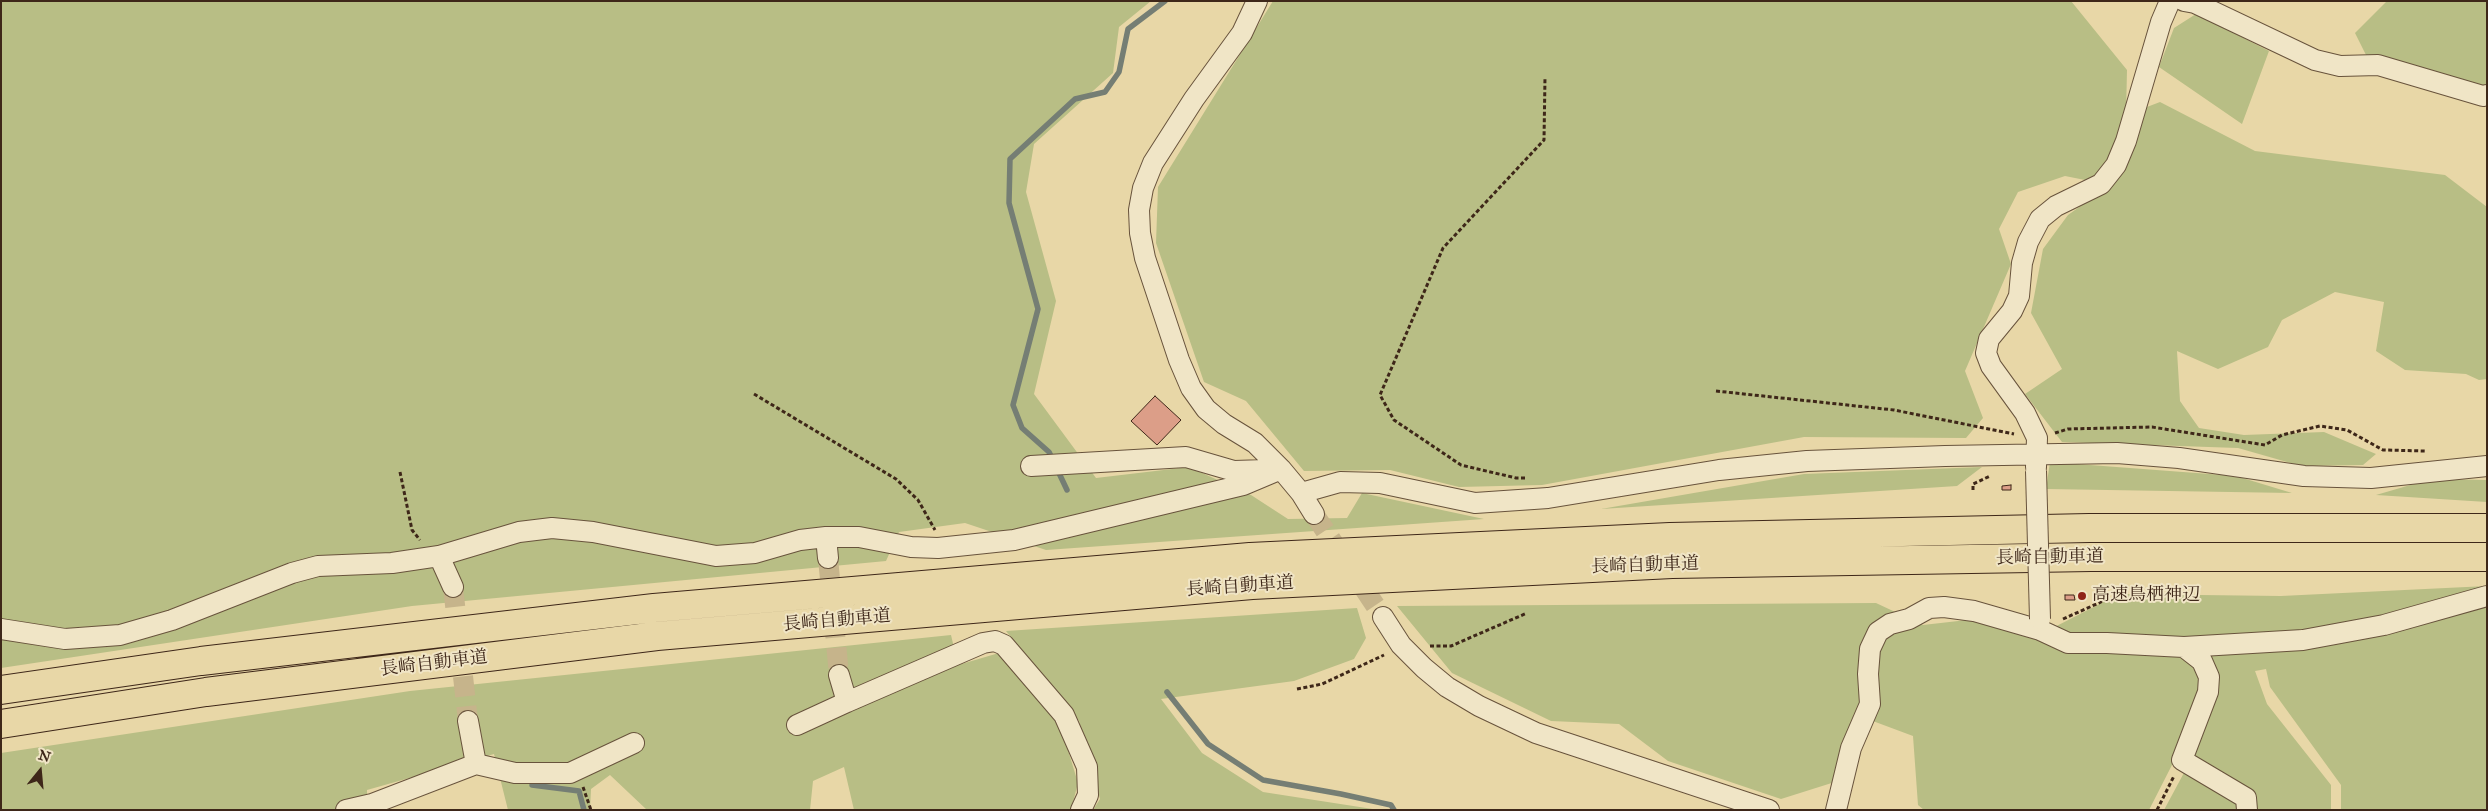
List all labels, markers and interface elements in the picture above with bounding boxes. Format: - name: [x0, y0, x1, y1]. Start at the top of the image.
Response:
- street label: 長崎自動車道: [1996, 546, 2104, 570]
- street label: 長崎自動車道: [1591, 553, 1699, 579]
- street label: 長崎自動車道: [1185, 572, 1295, 602]
- place label: 高速鳥栖神辺: [2092, 585, 2200, 607]
- marker: 高速鳥栖神辺: [2076, 590, 2088, 602]
- street label: 長崎自動車道: [782, 606, 892, 636]
- street label: 長崎自動車道: [379, 647, 489, 681]
- north arrow: [15, 746, 65, 796]
- text: N: [36, 746, 53, 766]

